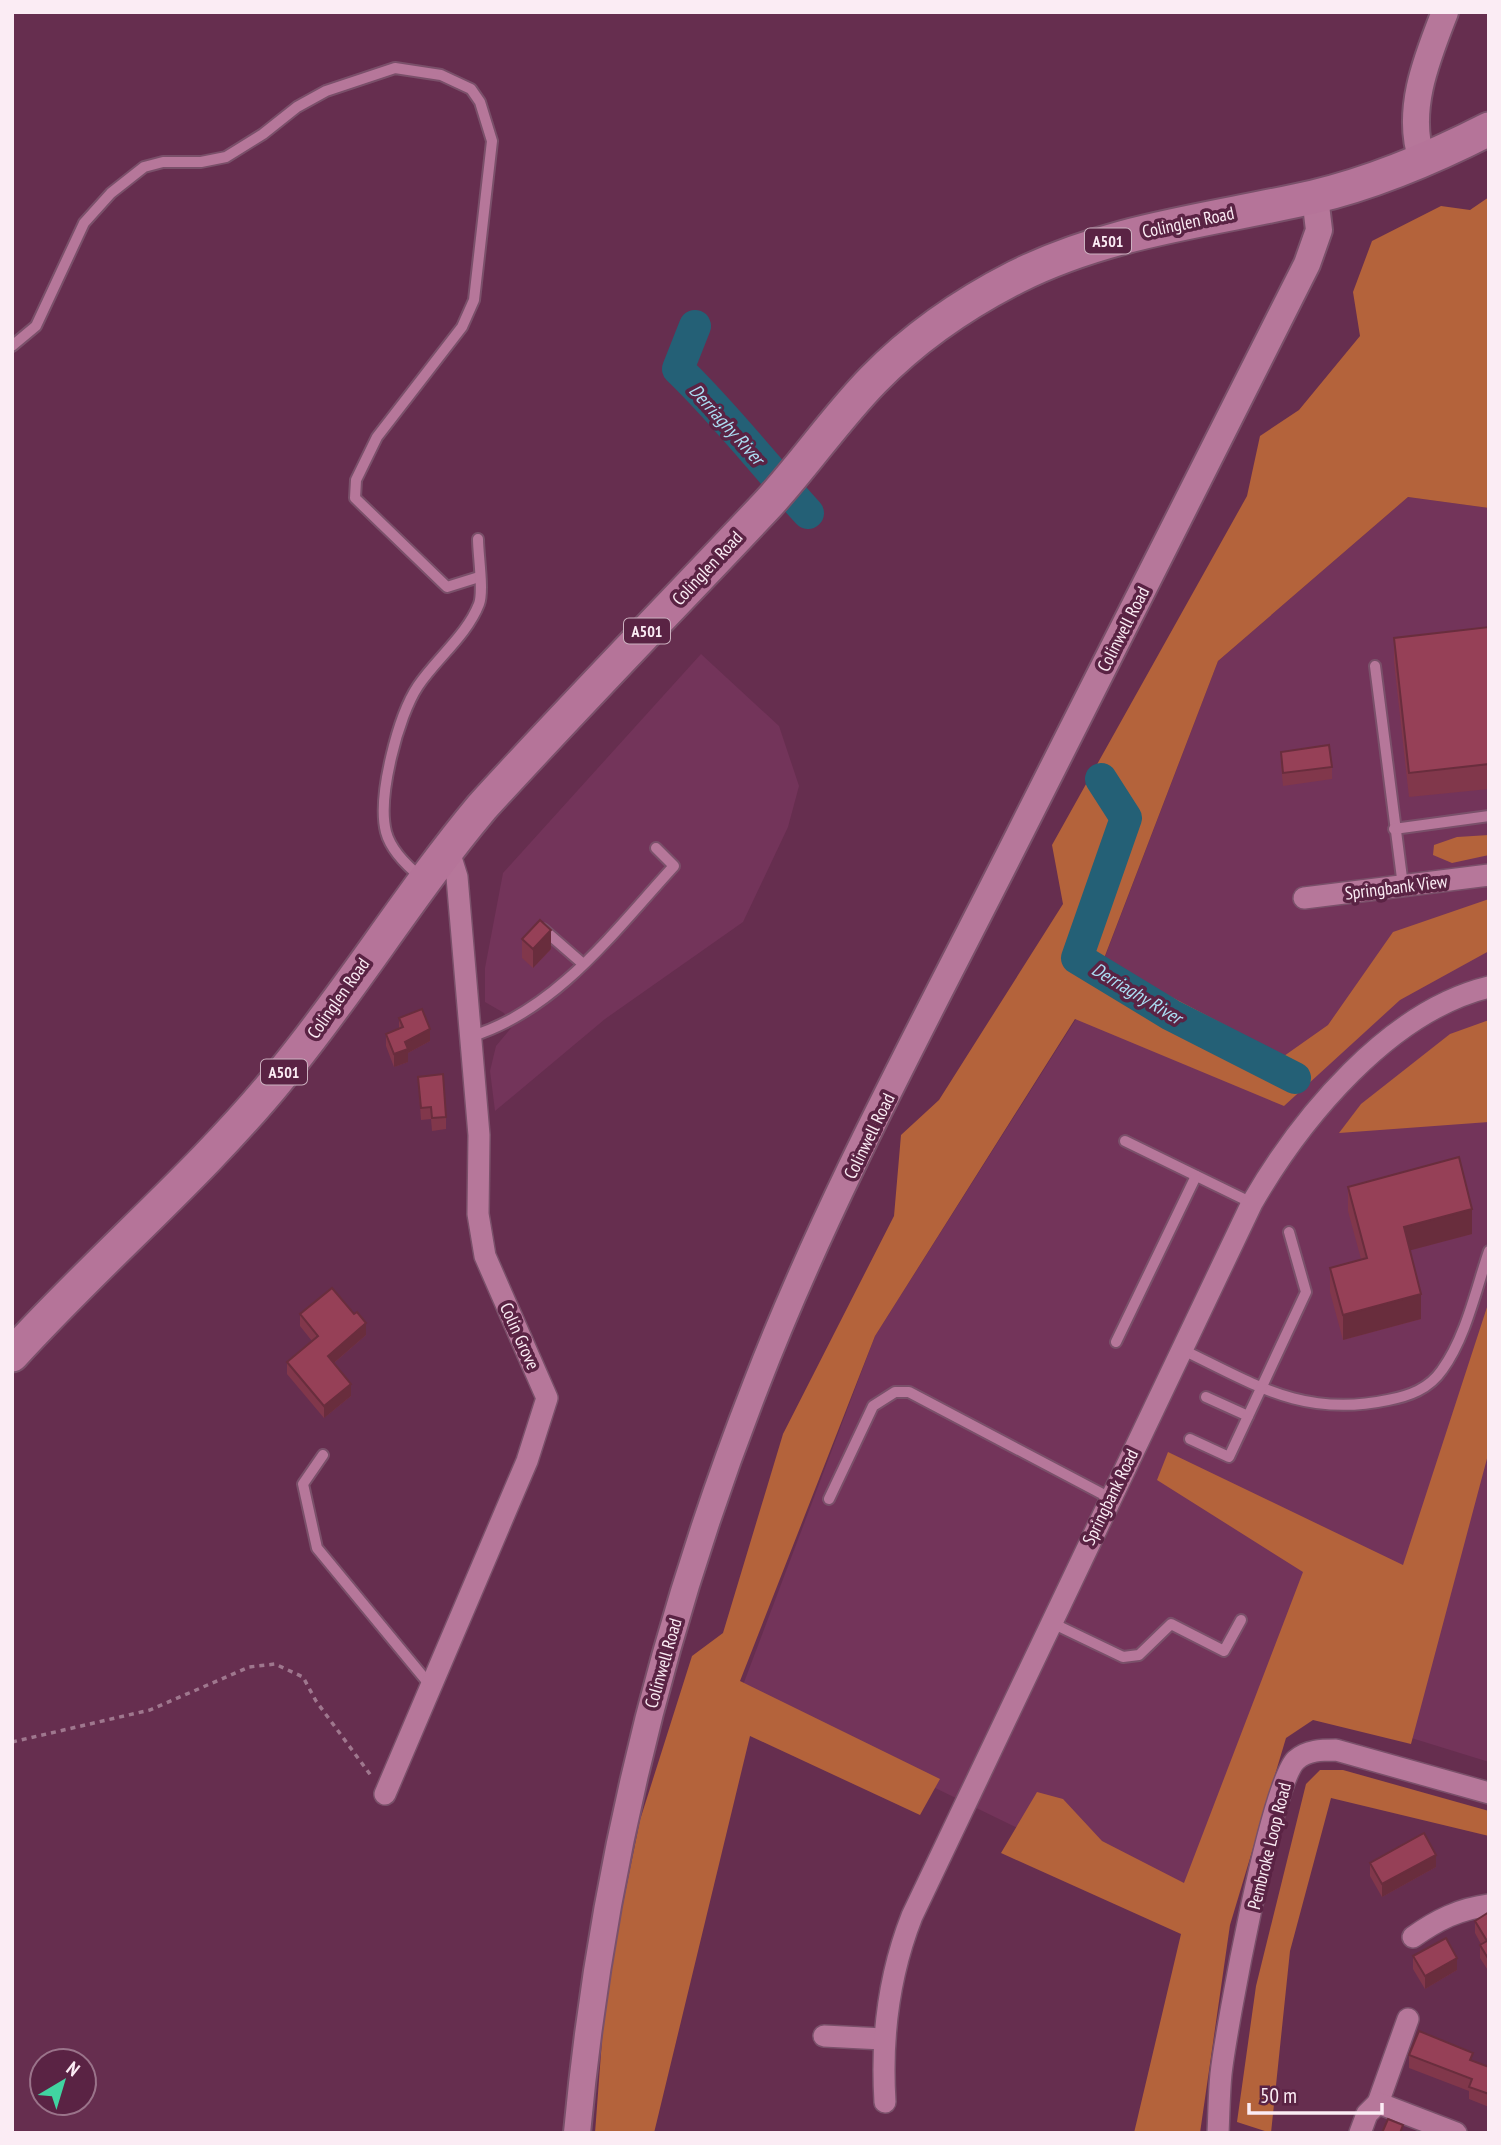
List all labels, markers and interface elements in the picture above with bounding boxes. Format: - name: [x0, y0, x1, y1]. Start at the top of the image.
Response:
- street label: Colinglen Road: [1140, 201, 1236, 243]
- road number: A501: [1085, 229, 1131, 254]
- water label: Derriaghy River: [684, 379, 772, 472]
- street label: Colinglen Road: [667, 526, 747, 610]
- street label: Colinwell Road: [1092, 583, 1154, 675]
- road number: A501: [624, 618, 670, 644]
- street label: Springbank View: [1343, 869, 1449, 905]
- street label: Colinglen Road: [302, 953, 374, 1043]
- water label: Derriaghy River: [1088, 957, 1189, 1031]
- road number: A501: [261, 1060, 307, 1084]
- street label: Colinwell Road: [838, 1089, 900, 1183]
- street label: Colin Grove: [495, 1299, 545, 1373]
- street label: Springbank Road: [1077, 1445, 1143, 1549]
- street label: Colinwell Road: [639, 1615, 687, 1711]
- street label: Pembroke Loop Road: [1242, 1780, 1296, 1912]
- north arrow: [28, 2047, 98, 2117]
- text: N: [62, 2056, 85, 2081]
- scale bar: [1249, 2072, 1382, 2116]
- text: 50 m: [1260, 2082, 1297, 2109]

